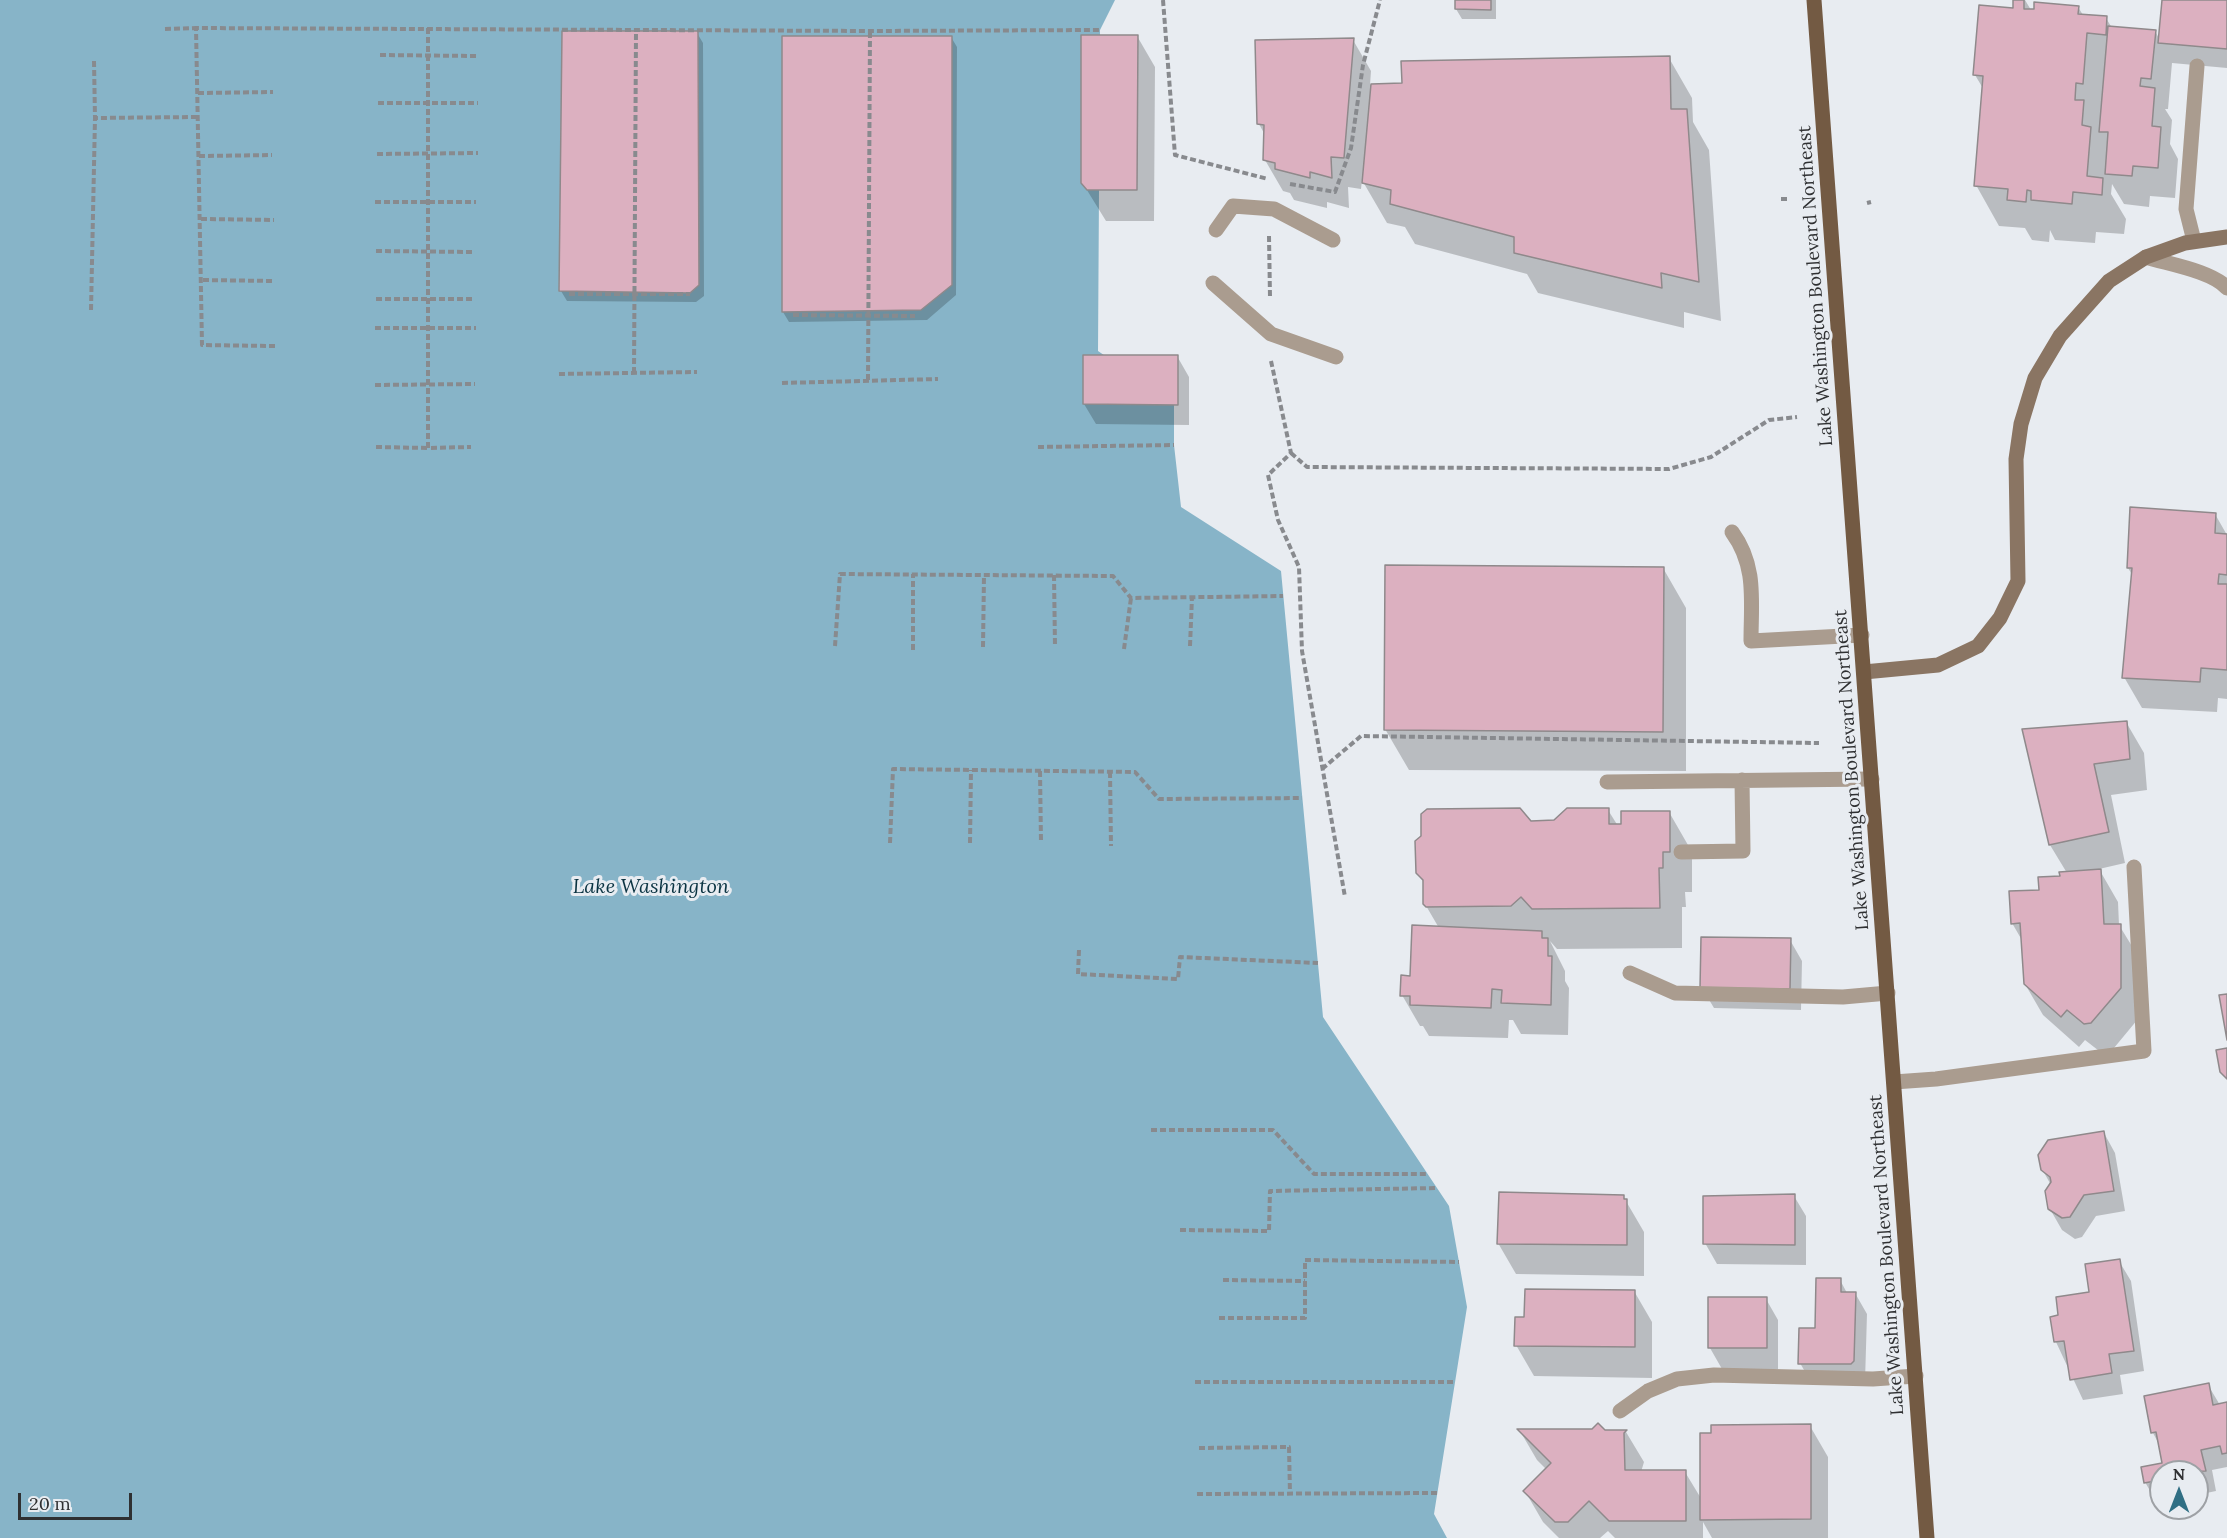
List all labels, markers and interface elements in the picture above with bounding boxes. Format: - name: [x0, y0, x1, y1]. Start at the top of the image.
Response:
- street label: Lake Washington Boulevard Northeast: [1794, 125, 1838, 447]
- street label: Lake Washington Boulevard Northeast: [1830, 609, 1874, 931]
- water label: Lake Washington: [573, 875, 729, 899]
- street label: Lake Washington Boulevard Northeast: [1865, 1094, 1909, 1416]
- north arrow: [2149, 1460, 2209, 1520]
- text: N: [2173, 1464, 2185, 1484]
- scale bar: [21, 1481, 135, 1519]
- text: 20 m: [29, 1492, 71, 1515]

